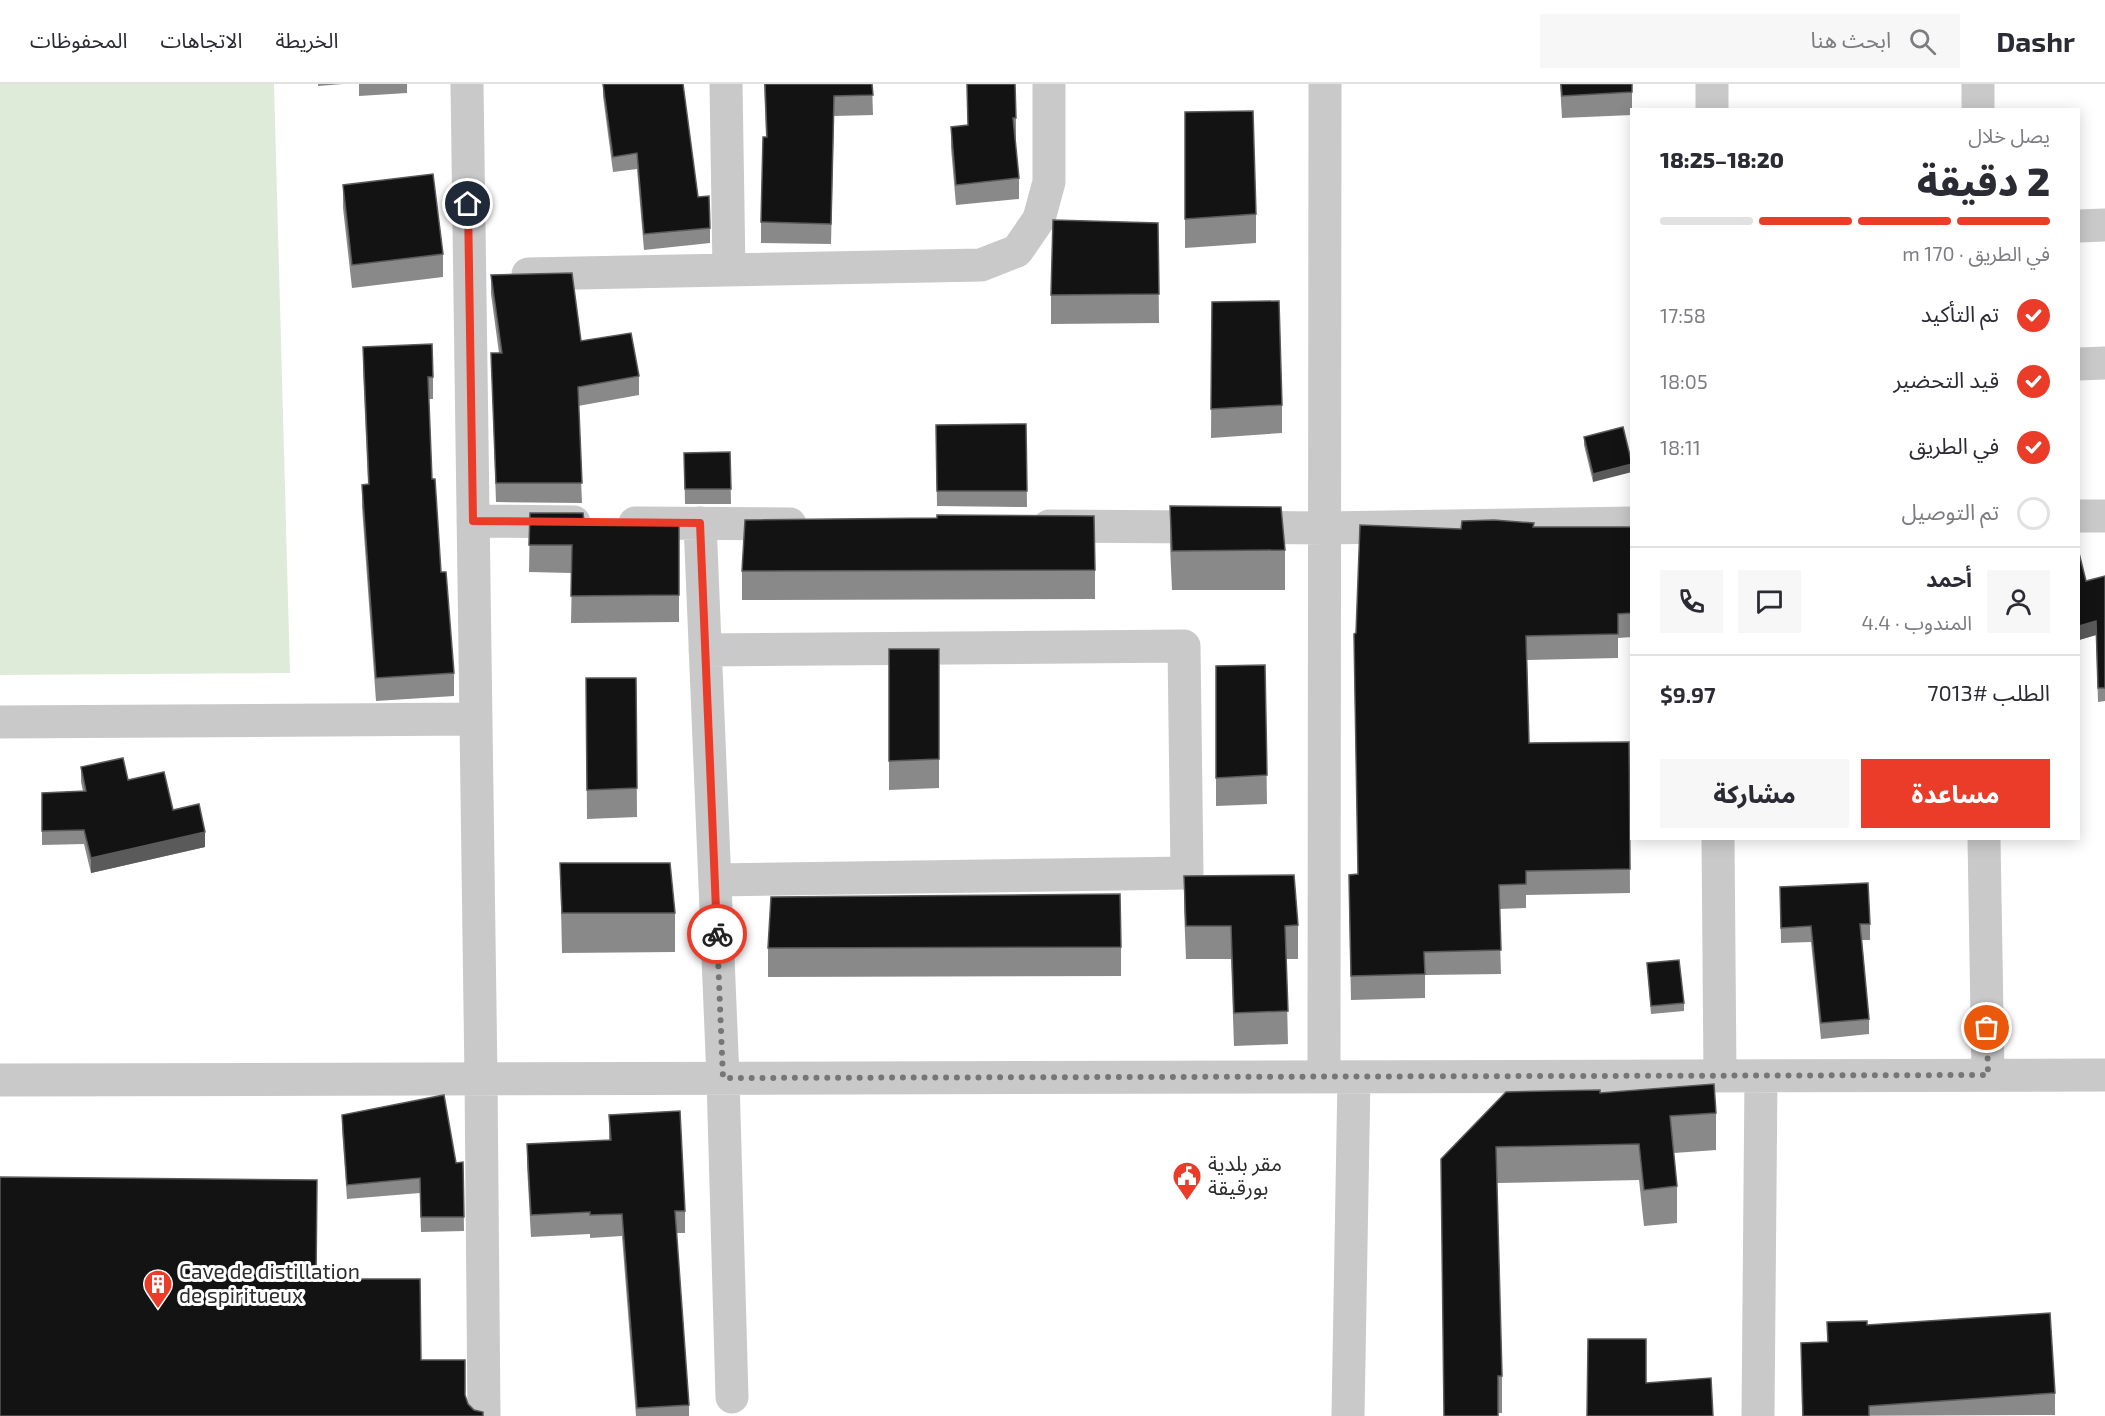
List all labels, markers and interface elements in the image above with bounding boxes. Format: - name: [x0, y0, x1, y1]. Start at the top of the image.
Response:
- search box: [1540, 14, 1960, 68]
- text: Dashr: [1996, 24, 2075, 58]
- icon: search: [1906, 25, 1939, 58]
- text: ابحث هنا: [1811, 26, 1891, 52]
- text: المحفوظات: [30, 27, 127, 52]
- text: الاتجاهات: [160, 27, 242, 52]
- text: الخريطة: [275, 27, 338, 52]
- text: يصل خلال: [1968, 123, 2050, 147]
- text: 18:20–18:25: [1660, 146, 1784, 172]
- text: 2 دقيقة: [1917, 157, 2050, 204]
- pin: [442, 178, 493, 229]
- icon: home: [451, 187, 484, 220]
- text: في الطريق · 170 m: [1902, 241, 2050, 265]
- icon: check: [2017, 299, 2050, 332]
- text: تم التأكيد: [1921, 300, 1999, 326]
- text: 17:58: [1660, 303, 1706, 327]
- icon: check: [2017, 365, 2050, 398]
- text: قيد التحضير: [1893, 366, 1999, 392]
- text: 18:05: [1660, 369, 1708, 393]
- icon: check: [2017, 431, 2050, 464]
- text: في الطريق: [1909, 432, 1999, 458]
- text: 18:11: [1660, 435, 1701, 459]
- text: تم التوصيل: [1901, 498, 1999, 524]
- text: أحمد: [1926, 565, 1972, 591]
- button: phone: [1660, 570, 1723, 633]
- button: chat: [1738, 570, 1801, 633]
- button: person: [1987, 570, 2050, 633]
- text: المندوب · 4.4: [1862, 610, 1972, 634]
- text: الطلب #7013: [1927, 679, 2050, 705]
- text: $9.97: [1660, 681, 1716, 707]
- button: مشاركة: [1660, 759, 1849, 828]
- button: مساعدة: [1861, 759, 2050, 828]
- courier: [687, 904, 747, 964]
- icon: bike: [701, 918, 734, 951]
- pin: [1961, 1002, 2012, 1053]
- icon: bag: [1970, 1011, 2003, 1044]
- place label: مقر بلدية بورقيقة: [1208, 1150, 1282, 1200]
- public building icon: مقر بلدية بورقيقة: [1171, 1160, 1203, 1202]
- place label: Cave de distillation de spiritueux: [179, 1258, 360, 1307]
- building icon: Cave de distillation de spiritueux: [142, 1268, 174, 1310]

